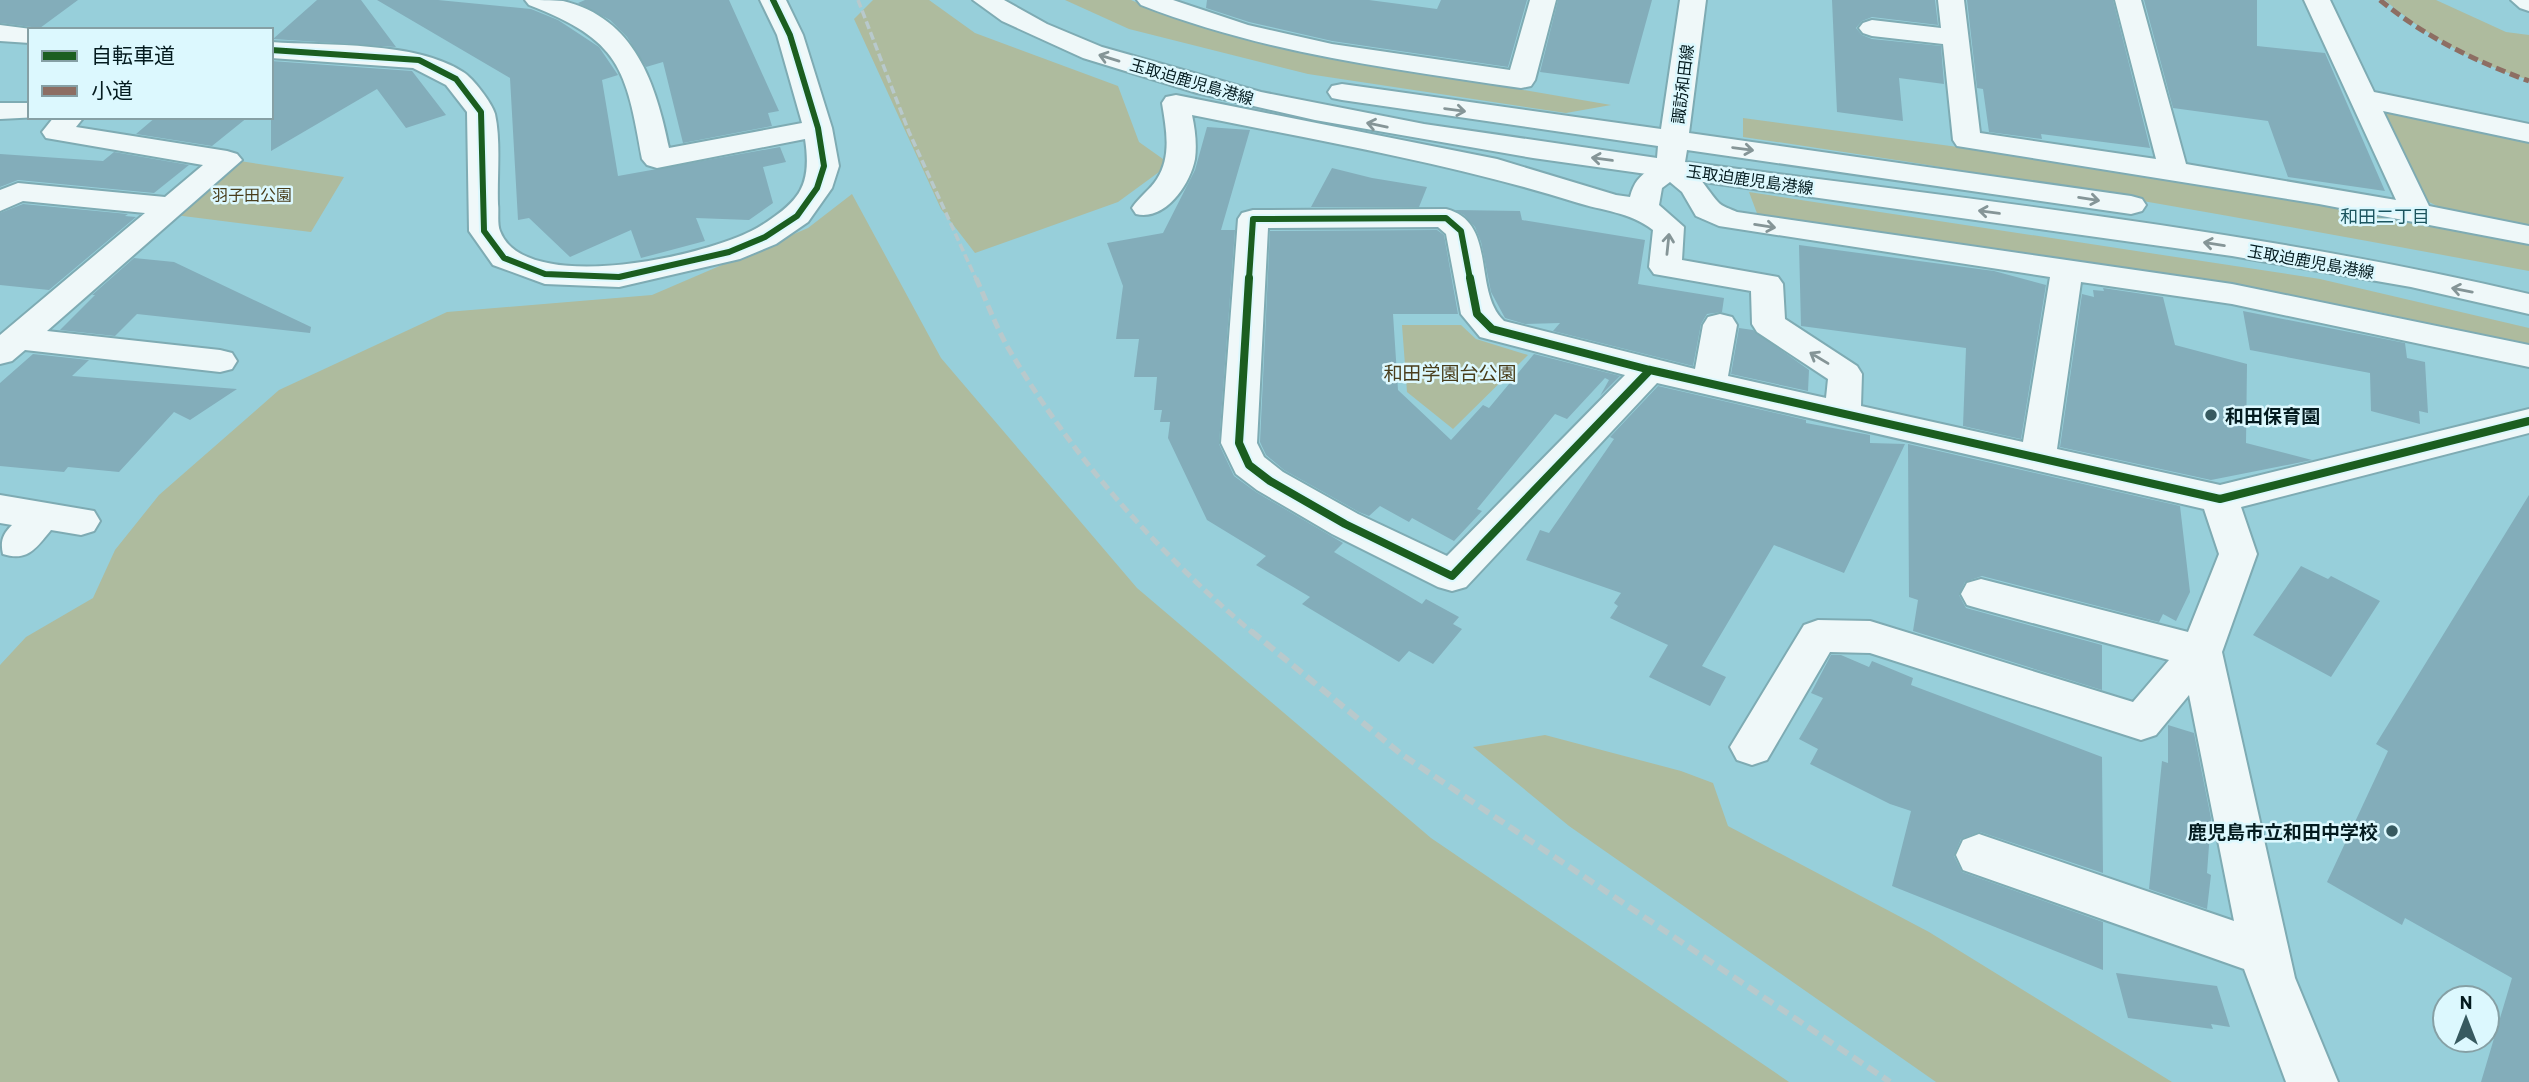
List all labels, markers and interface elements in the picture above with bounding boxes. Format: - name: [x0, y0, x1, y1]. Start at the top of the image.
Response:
- legend: [28, 28, 273, 119]
- text: 自転車道: [91, 42, 175, 67]
- street label: 諏訪和田線: [1668, 43, 1696, 125]
- one-way arrow: [1099, 51, 1121, 63]
- street label: 玉取迫鹿児島港線: [1128, 54, 1256, 108]
- text: 小道: [91, 77, 133, 102]
- one-way arrow: [1443, 104, 1466, 117]
- one-way arrow: [1366, 118, 1389, 131]
- one-way arrow: [1731, 143, 1754, 156]
- one-way arrow: [1591, 153, 1614, 166]
- street label: 玉取迫鹿児島港線: [1685, 161, 1815, 197]
- park label: 羽子田公園: [212, 185, 292, 204]
- one-way arrow: [2077, 193, 2100, 206]
- one-way arrow: [1978, 205, 2001, 218]
- district label: 和田二丁目: [2340, 205, 2430, 227]
- one-way arrow: [1753, 219, 1776, 232]
- one-way arrow: [1661, 233, 1674, 256]
- one-way arrow: [2203, 237, 2226, 250]
- street label: 玉取迫鹿児島港線: [2246, 241, 2376, 281]
- one-way arrow: [2451, 282, 2474, 296]
- one-way arrow: [1810, 351, 1830, 365]
- park label: 和田学園台公園: [1383, 361, 1517, 384]
- place label: 和田保育園: [2225, 404, 2320, 427]
- marker: 和田保育園: [2203, 407, 2219, 423]
- place label: 鹿児島市立和田中学校: [2188, 820, 2378, 843]
- marker: 鹿児島市立和田中学校: [2384, 823, 2400, 839]
- north arrow: [2431, 984, 2501, 1054]
- text: N: [2460, 990, 2472, 1013]

